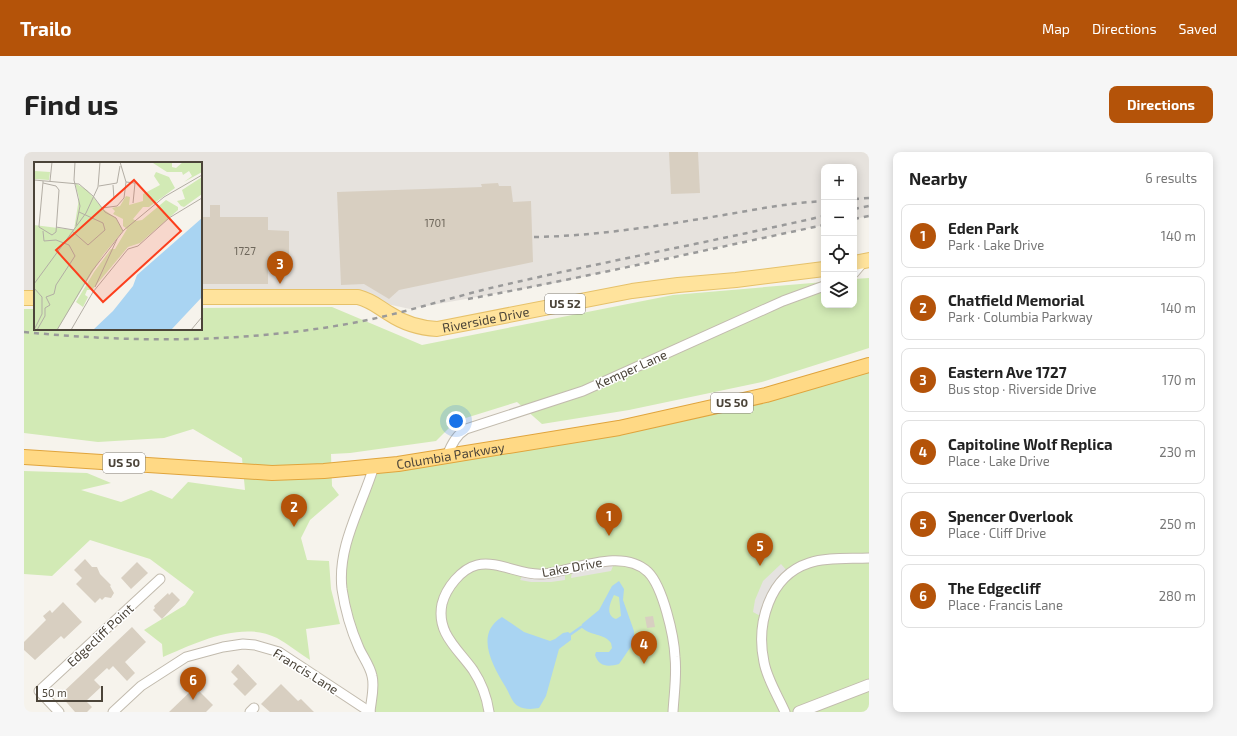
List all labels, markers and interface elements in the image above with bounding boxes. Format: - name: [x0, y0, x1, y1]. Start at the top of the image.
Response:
- text: Trailo: [20, 17, 72, 40]
- text: Map: [1042, 20, 1070, 37]
- text: Directions: [1092, 20, 1157, 37]
- text: Saved: [1179, 20, 1217, 37]
- button: Directions: [1109, 86, 1213, 123]
- text: Find us: [24, 87, 118, 121]
- inset map: [34, 162, 202, 330]
- map controls: [821, 164, 857, 308]
- button: +: [821, 164, 857, 200]
- text: Nearby: [909, 168, 967, 188]
- text: 6 results: [1145, 170, 1197, 186]
- button: −: [821, 200, 857, 236]
- house number: 1701: [424, 216, 446, 229]
- text: Eden Park: [948, 219, 1019, 237]
- text: 1: [920, 228, 926, 244]
- text: 140 m: [1161, 228, 1196, 244]
- button: locate: [821, 236, 857, 272]
- text: Park · Lake Drive: [948, 237, 1044, 253]
- house number: 1727: [234, 244, 256, 257]
- pin: 3: [267, 251, 293, 284]
- button: layers: [821, 272, 857, 308]
- text: Chatfield Memorial: [948, 291, 1084, 309]
- road number: US 52: [545, 294, 585, 314]
- text: 2: [919, 300, 927, 316]
- text: 140 m: [1161, 300, 1196, 316]
- street label: Riverside Drive: [441, 303, 531, 336]
- text: Park · Columbia Parkway: [948, 309, 1093, 325]
- street label: Kemper Lane: [593, 346, 669, 392]
- text: Eastern Ave 1727: [948, 363, 1067, 381]
- text: 3: [919, 372, 927, 388]
- text: 170 m: [1162, 372, 1196, 388]
- text: Bus stop · Riverside Drive: [948, 381, 1097, 397]
- road number: US 50: [711, 393, 753, 413]
- your location: [446, 411, 466, 431]
- text: Capitoline Wolf Replica: [948, 435, 1113, 453]
- street label: Columbia Parkway: [395, 439, 506, 472]
- text: 4: [919, 444, 927, 460]
- text: 230 m: [1159, 444, 1196, 460]
- road number: US 50: [103, 453, 145, 473]
- text: Place · Lake Drive: [948, 453, 1050, 469]
- pin: 2: [281, 494, 307, 527]
- pin: 1: [596, 503, 622, 536]
- text: Spencer Overlook: [948, 507, 1073, 525]
- text: 5: [919, 516, 927, 532]
- text: 250 m: [1160, 516, 1196, 532]
- text: Place · Cliff Drive: [948, 525, 1046, 541]
- pin: 5: [747, 533, 773, 566]
- street label: Lake Drive: [541, 554, 603, 580]
- text: The Edgecliff: [948, 579, 1041, 597]
- text: 6: [919, 588, 927, 604]
- text: 280 m: [1159, 588, 1196, 604]
- text: Place · Francis Lane: [948, 597, 1063, 613]
- street label: Edgecliff Point: [63, 600, 137, 670]
- pin: 4: [631, 631, 657, 664]
- street label: Francis Lane: [270, 645, 342, 697]
- pin: 6: [180, 667, 206, 700]
- scale bar: [36, 684, 103, 703]
- text: 50 m: [42, 686, 67, 699]

